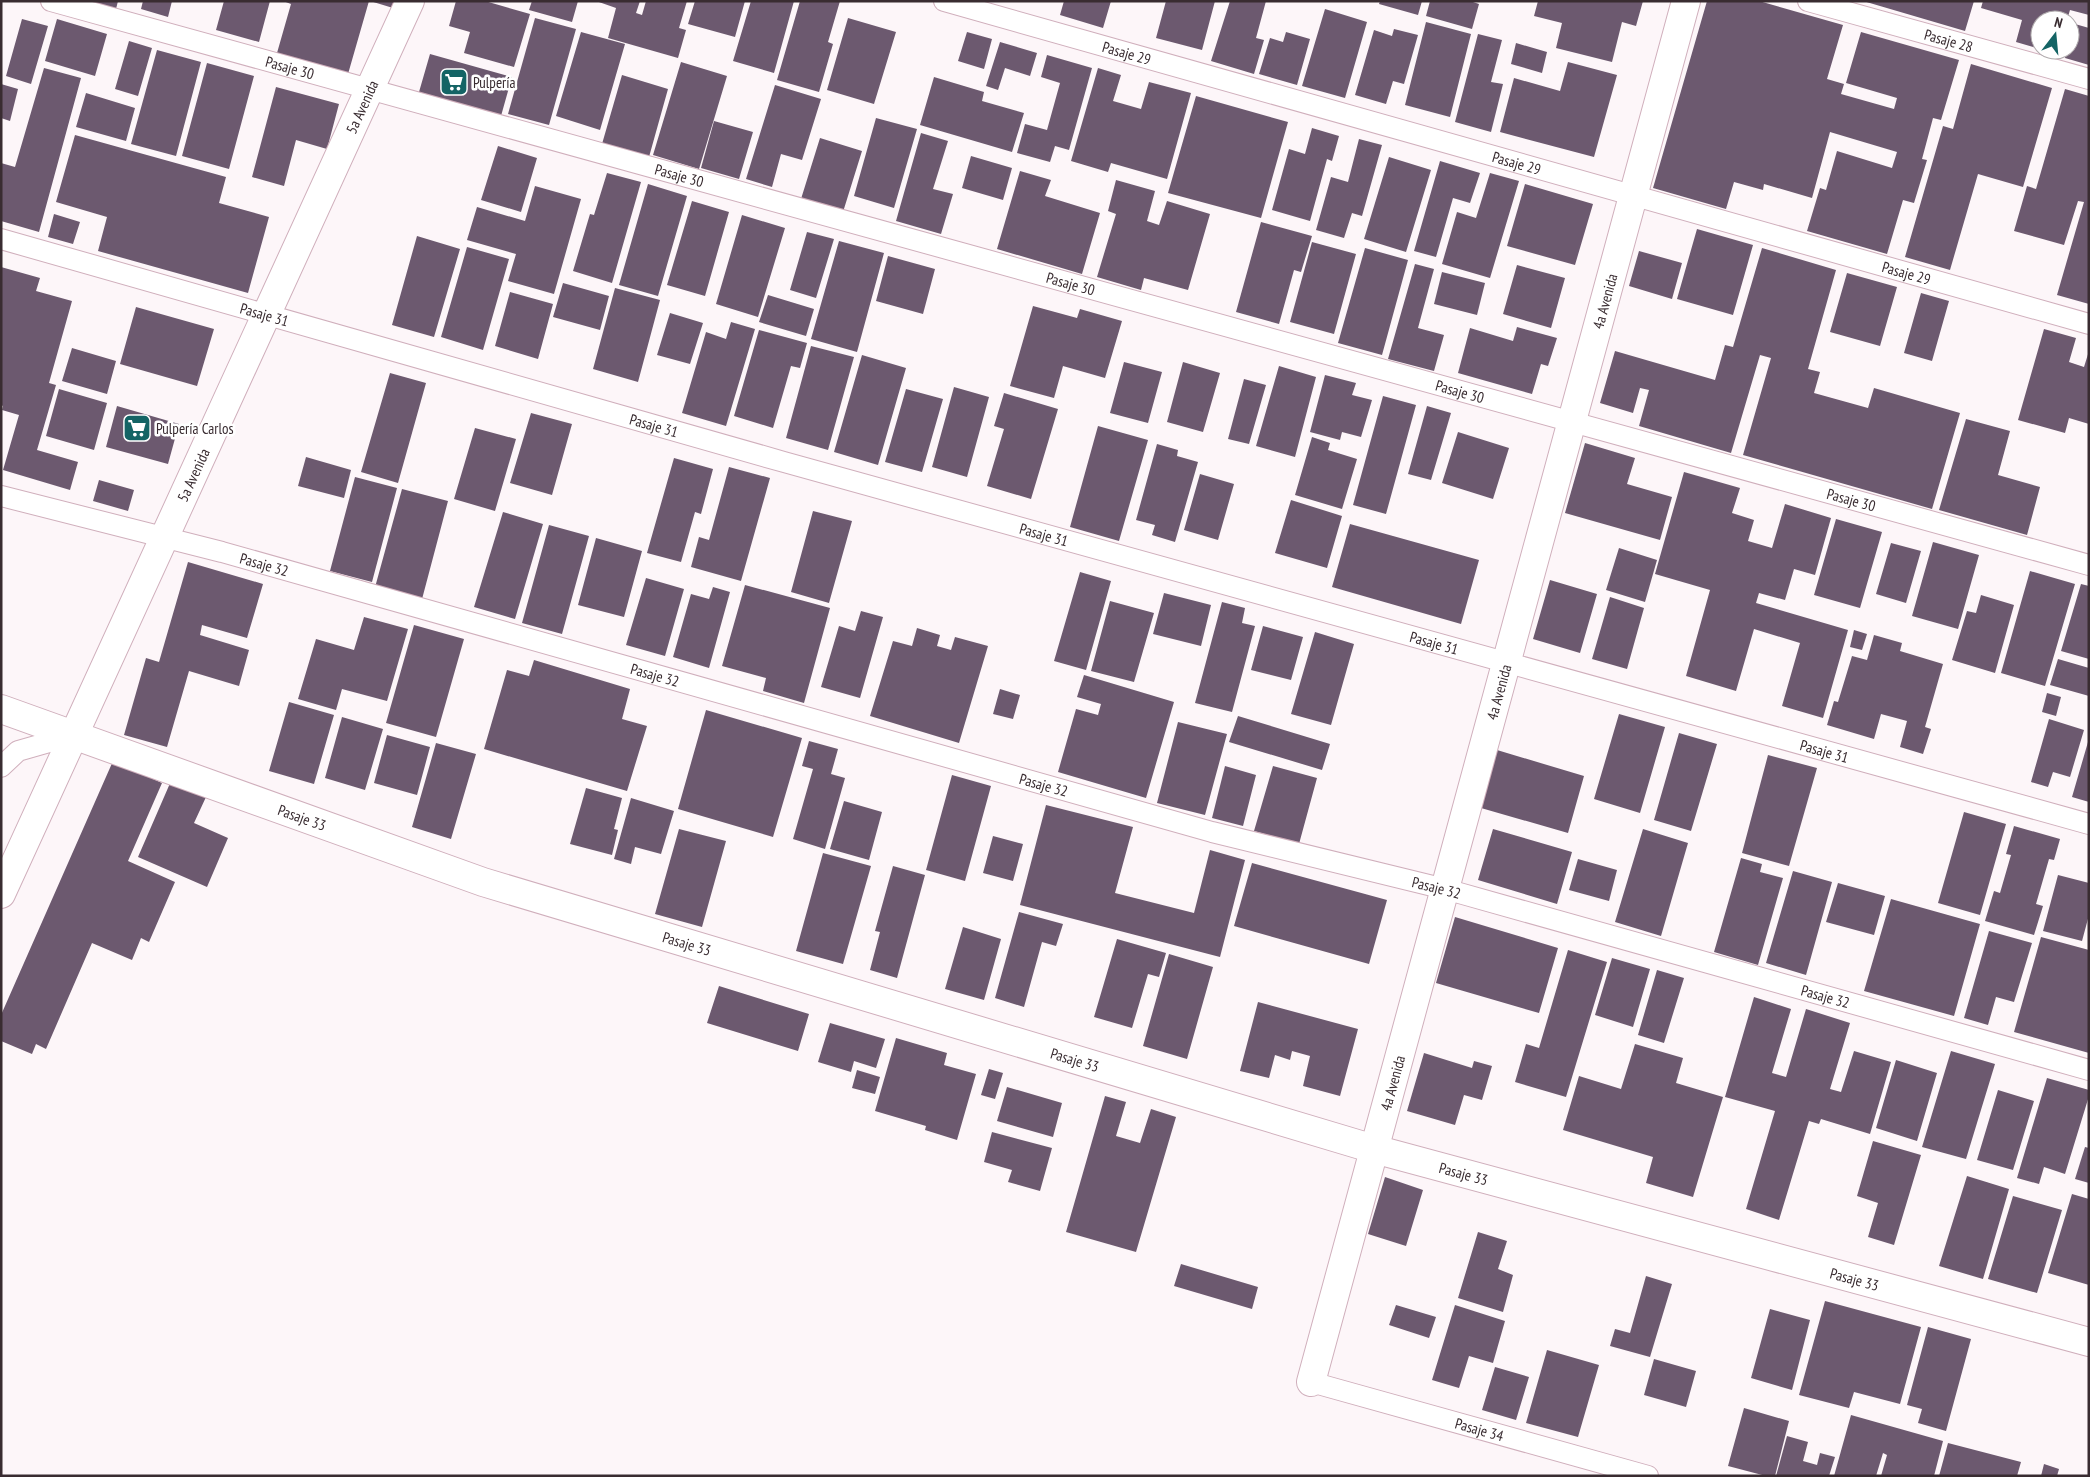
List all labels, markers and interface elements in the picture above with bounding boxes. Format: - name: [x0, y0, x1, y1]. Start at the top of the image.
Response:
- north arrow: [2030, 10, 2080, 60]
- text: N: [2052, 13, 2065, 32]
- street label: Pasaje 28: [1922, 24, 1975, 56]
- street label: Pasaje 29: [1100, 37, 1153, 68]
- street label: Pasaje 30: [264, 51, 317, 83]
- supermarket icon: Pulpería: [439, 67, 469, 97]
- place label: Pulpería: [473, 73, 515, 92]
- street label: 5a Avenida: [341, 77, 382, 136]
- street label: Pasaje 29: [1490, 147, 1543, 178]
- street label: Pasaje 30: [653, 159, 706, 191]
- street label: Pasaje 29: [1880, 257, 1933, 288]
- street label: Pasaje 30: [1044, 267, 1097, 299]
- street label: 4a Avenida: [1588, 271, 1621, 331]
- street label: Pasaje 31: [238, 298, 291, 330]
- street label: Pasaje 30: [1434, 375, 1487, 407]
- street label: Pasaje 31: [628, 409, 681, 441]
- supermarket icon: Pulpería Carlos: [122, 413, 152, 443]
- place label: Pulpería Carlos: [156, 419, 233, 438]
- street label: 5a Avenida: [173, 445, 213, 505]
- street label: Pasaje 30: [1825, 483, 1878, 515]
- street label: Pasaje 31: [1018, 518, 1071, 550]
- street label: Pasaje 32: [238, 548, 291, 580]
- street label: Pasaje 31: [1408, 627, 1461, 658]
- street label: Pasaje 32: [629, 659, 681, 690]
- street label: 4a Avenida: [1482, 662, 1515, 722]
- street label: Pasaje 31: [1798, 735, 1851, 766]
- street label: Pasaje 32: [1017, 769, 1070, 800]
- street label: Pasaje 33: [276, 800, 329, 834]
- street label: Pasaje 32: [1410, 872, 1463, 903]
- street label: Pasaje 33: [660, 927, 713, 959]
- street label: Pasaje 32: [1799, 980, 1852, 1012]
- street label: Pasaje 33: [1048, 1043, 1101, 1076]
- street label: 4a Avenida: [1376, 1053, 1409, 1113]
- street label: Pasaje 33: [1437, 1158, 1490, 1189]
- street label: Pasaje 33: [1828, 1263, 1881, 1294]
- street label: Pasaje 34: [1453, 1413, 1506, 1445]

